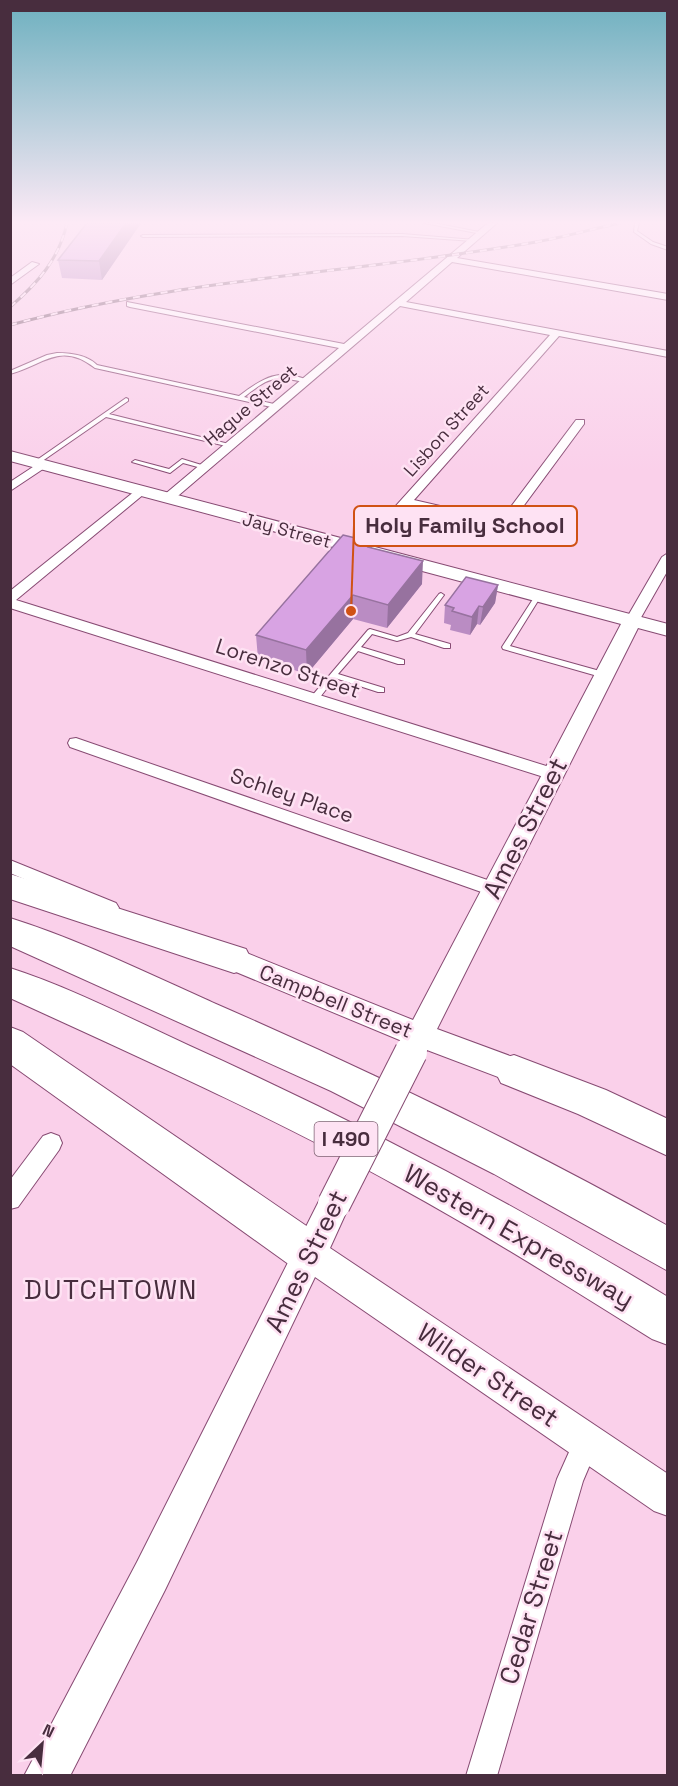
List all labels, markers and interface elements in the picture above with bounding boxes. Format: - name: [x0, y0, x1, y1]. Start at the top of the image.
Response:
- street label: Hague Street: [199, 359, 301, 451]
- street label: Lisbon Street: [398, 379, 494, 481]
- callout: Holy Family School: [354, 506, 577, 546]
- street label: Jay Street: [240, 507, 334, 553]
- text: Holy Family School: [365, 511, 565, 539]
- street label: Lorenzo Street: [212, 632, 364, 704]
- street label: Ames Street: [475, 752, 575, 904]
- street label: Schley Place: [227, 761, 357, 829]
- street label: Campbell Street: [255, 958, 417, 1044]
- road number: I 490: [314, 1122, 378, 1156]
- street label: Western Expressway: [398, 1156, 640, 1316]
- street label: Ames Street: [257, 1184, 355, 1338]
- district label: DUTCHTOWN: [24, 1272, 198, 1307]
- street label: Wilder Street: [411, 1315, 565, 1435]
- street label: Cedar Street: [491, 1526, 571, 1688]
- north arrow: [12, 1714, 72, 1774]
- text: N: [39, 1719, 58, 1743]

